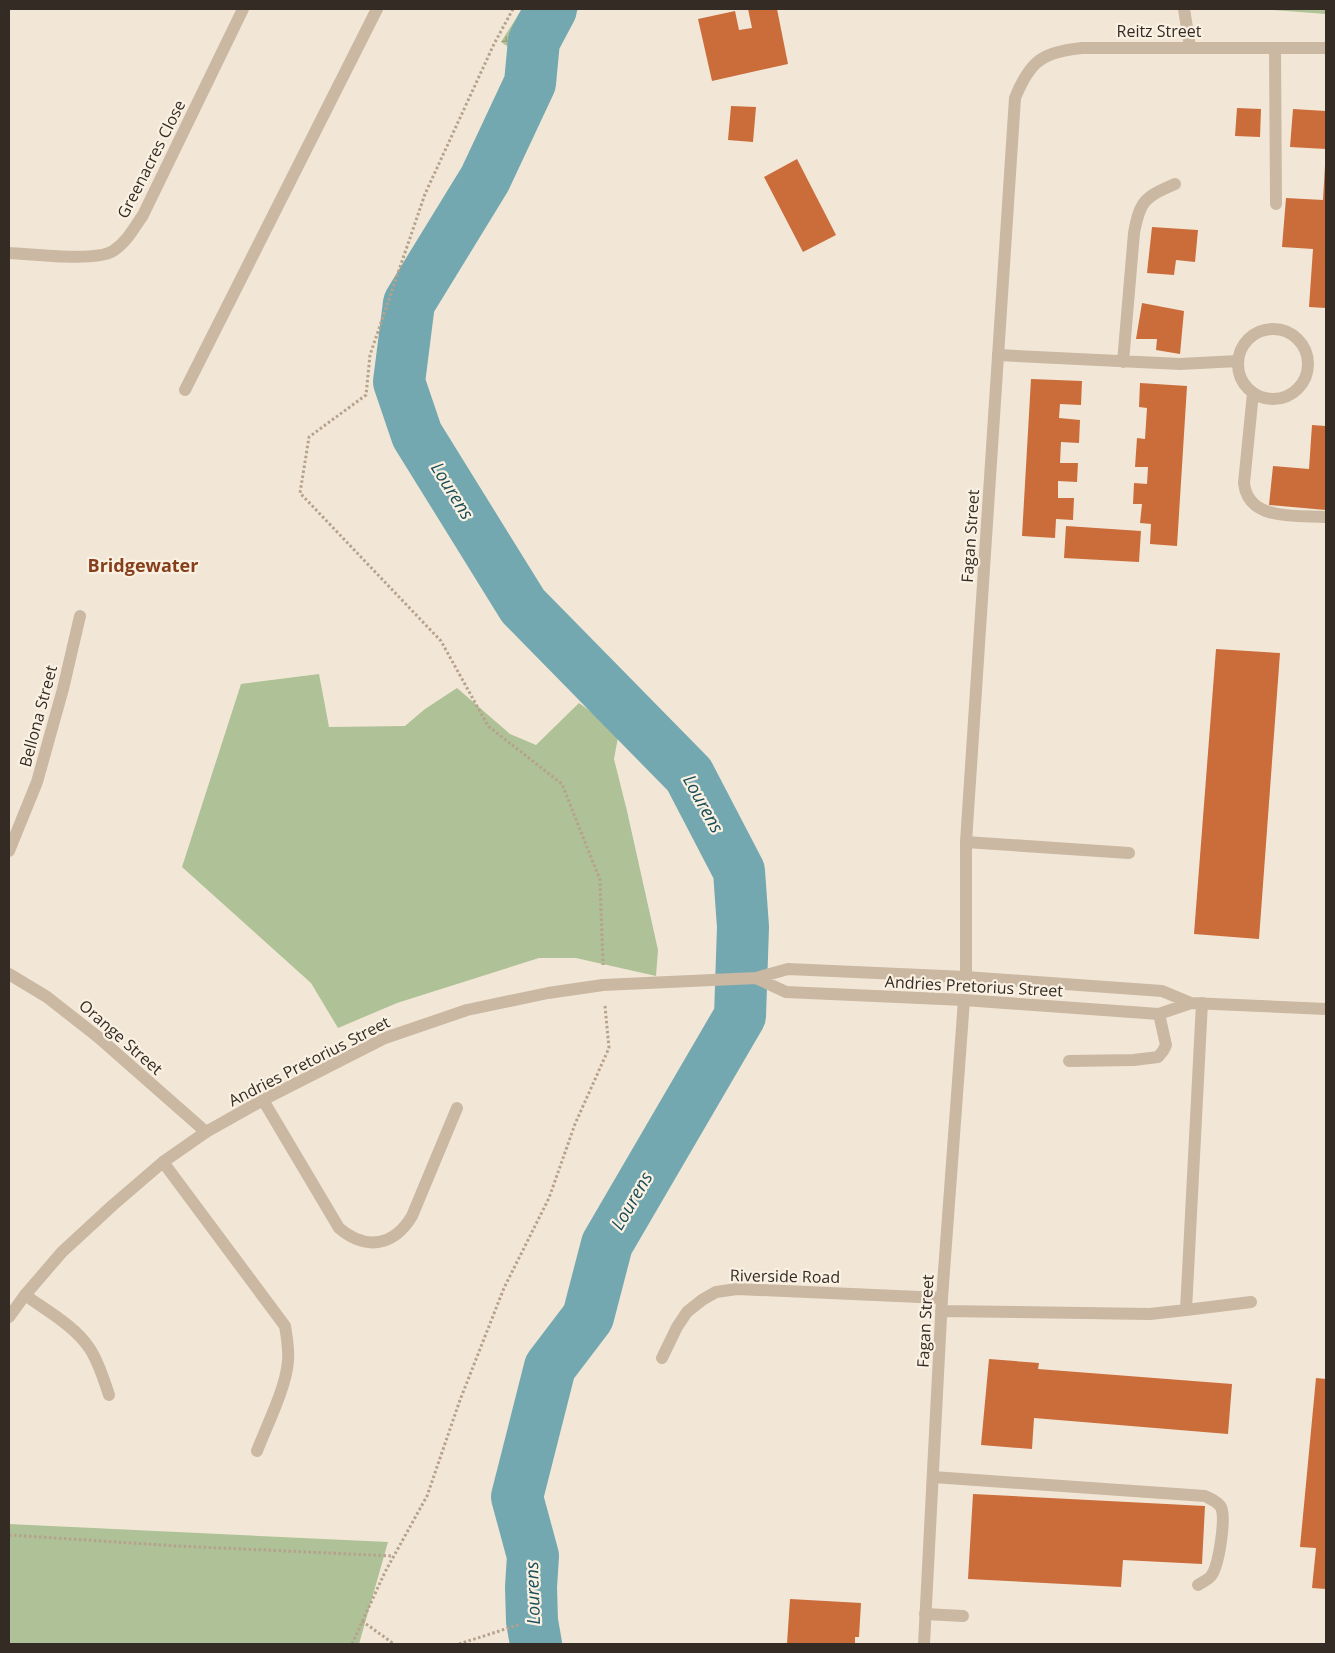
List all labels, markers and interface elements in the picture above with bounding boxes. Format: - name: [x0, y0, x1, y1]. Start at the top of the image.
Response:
- street label: Reitz Street: [1117, 20, 1202, 42]
- street label: Greenacres Close: [112, 96, 190, 222]
- water label: Lourens: [426, 457, 480, 524]
- street label: Fagan Street: [956, 488, 984, 583]
- district label: Bridgewater: [88, 553, 198, 577]
- street label: Bellona Street: [14, 662, 62, 769]
- water label: Lourens: [678, 770, 730, 837]
- street label: Andries Pretorius Street: [884, 970, 1064, 1002]
- street label: Orange Street: [74, 995, 168, 1080]
- street label: Andries Pretorius Street: [225, 1011, 394, 1111]
- water label: Lourens: [605, 1167, 657, 1234]
- street label: Riverside Road: [730, 1264, 840, 1288]
- street label: Fagan Street: [912, 1274, 938, 1368]
- water label: Lourens: [519, 1561, 545, 1625]

